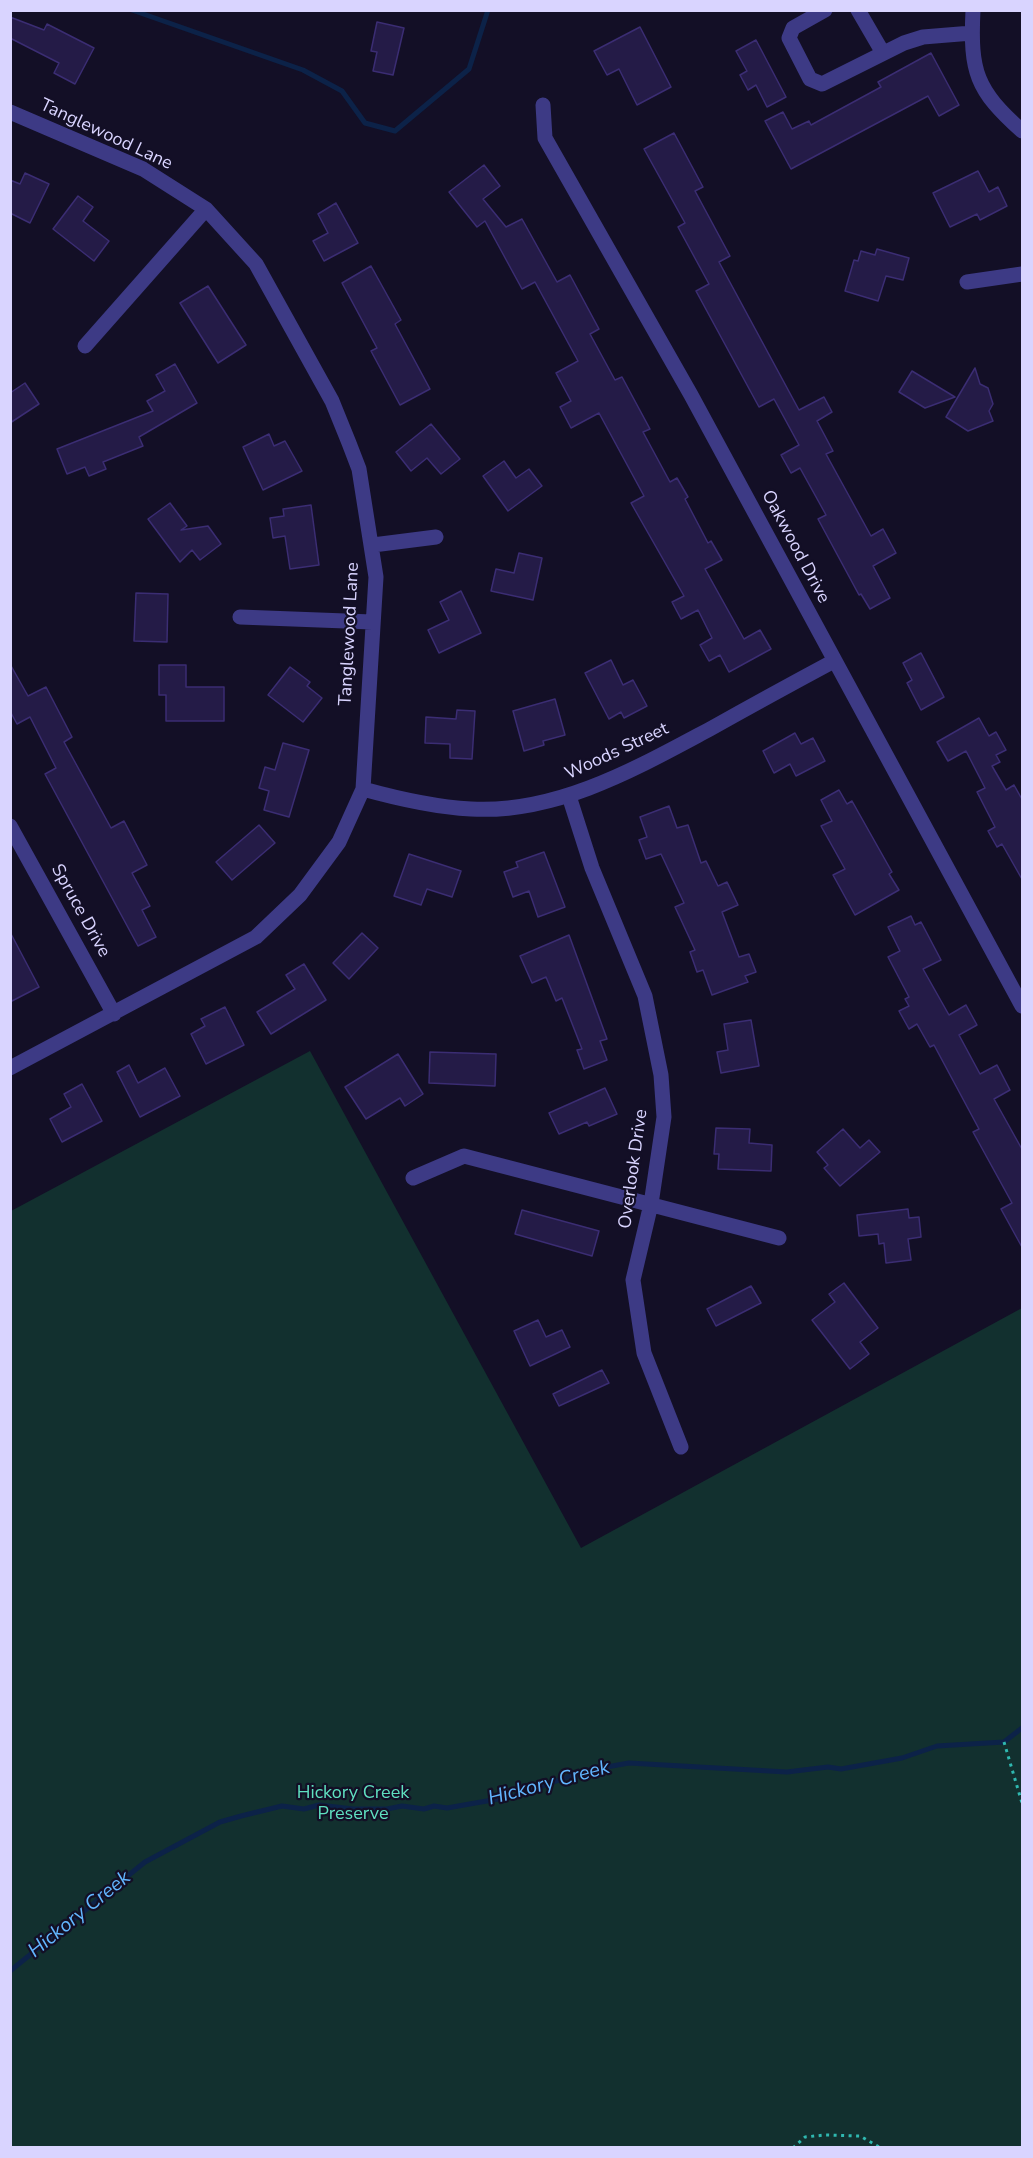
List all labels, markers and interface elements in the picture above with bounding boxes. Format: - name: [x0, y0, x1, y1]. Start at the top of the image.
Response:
- street label: Tanglewood Lane: [36, 95, 176, 175]
- street label: Oakwood Drive: [756, 487, 834, 607]
- street label: Tanglewood Lane: [335, 562, 365, 706]
- street label: Woods Street: [562, 719, 672, 785]
- street label: Spruce Drive: [46, 861, 114, 961]
- street label: Overlook Drive: [615, 1108, 653, 1230]
- water label: Hickory Creek: [486, 1756, 612, 1812]
- park label: Hickory Creek Preserve: [297, 1783, 409, 1826]
- water label: Hickory Creek: [24, 1866, 136, 1964]

